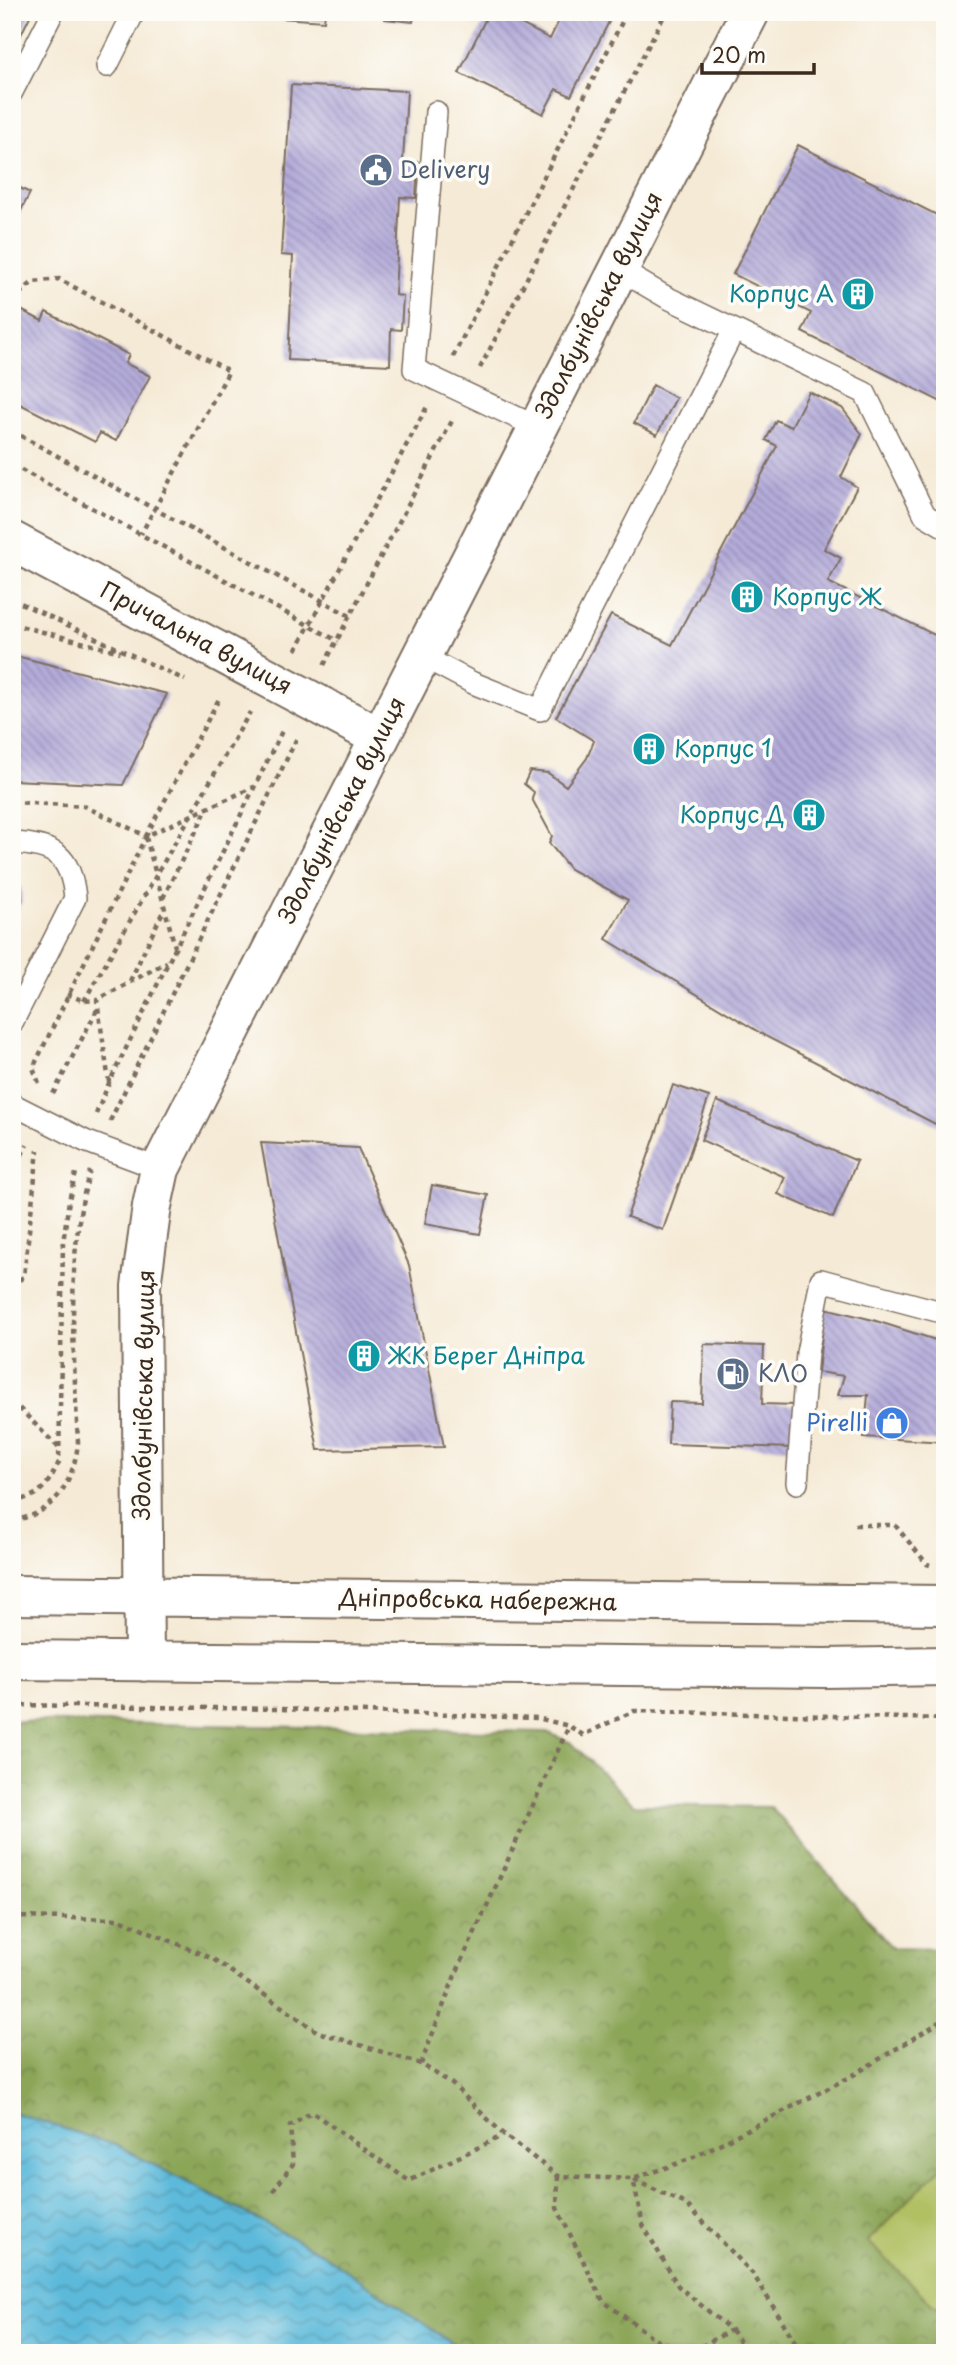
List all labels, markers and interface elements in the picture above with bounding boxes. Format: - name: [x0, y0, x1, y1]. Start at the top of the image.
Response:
- scale bar: [702, 32, 814, 76]
- text: 20 m: [712, 38, 766, 70]
- public building icon: Delivery: [357, 151, 395, 189]
- place label: Delivery: [400, 151, 490, 186]
- street label: Здолбунівська вулиця: [525, 185, 670, 424]
- place label: Корпус А: [729, 275, 834, 310]
- building icon: Корпус А: [839, 275, 877, 313]
- street label: Причальна вулиця: [95, 571, 299, 702]
- building icon: Корпус Ж: [728, 578, 766, 616]
- place label: Корпус Ж: [772, 578, 882, 613]
- street label: Здолбунівська вулиця: [268, 690, 413, 929]
- building icon: Корпус 1: [630, 730, 668, 768]
- place label: Корпус 1: [674, 730, 772, 765]
- place label: Корпус Д: [679, 796, 784, 831]
- building icon: Корпус Д: [790, 796, 828, 834]
- street label: Здолбунівська вулиця: [123, 1269, 162, 1521]
- building icon: ЖК Берег Дніпра: [345, 1337, 383, 1375]
- place label: ЖК Берег Дніпра: [387, 1337, 585, 1372]
- fuel station icon: КЛО: [714, 1355, 752, 1393]
- place label: КЛО: [758, 1355, 808, 1390]
- place label: Pirelli: [806, 1404, 868, 1439]
- shop icon: Pirelli: [873, 1404, 911, 1442]
- street label: Дніпровська набережна: [338, 1579, 618, 1618]

